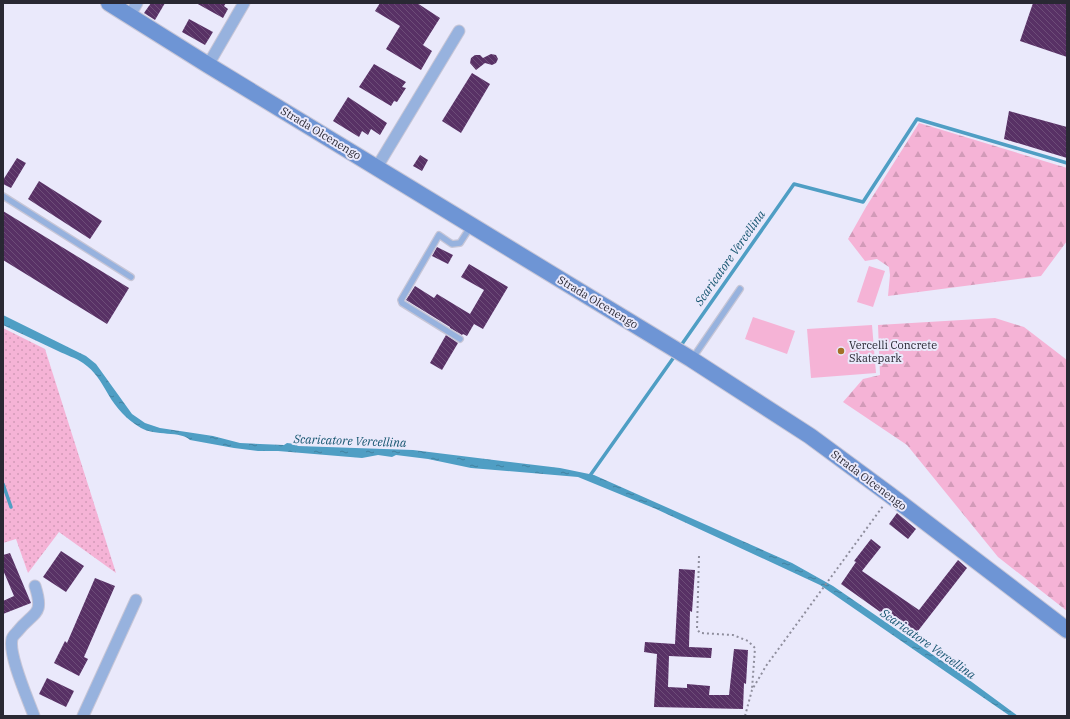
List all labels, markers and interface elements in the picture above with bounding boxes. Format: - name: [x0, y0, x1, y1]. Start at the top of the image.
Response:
- street label: Strada Olcenengo: [278, 104, 364, 162]
- water label: Scaricatore Vercellina: [691, 207, 768, 309]
- street label: Strada Olcenengo: [555, 273, 641, 331]
- place label: Vercelli Concrete Skatepark: [849, 338, 937, 365]
- marker: Vercelli Concrete Skatepark: [836, 346, 846, 356]
- water label: Scaricatore Vercellina: [292, 431, 407, 450]
- street label: Strada Olcenengo: [828, 447, 910, 513]
- water label: Scaricatore Vercellina: [877, 605, 979, 682]

